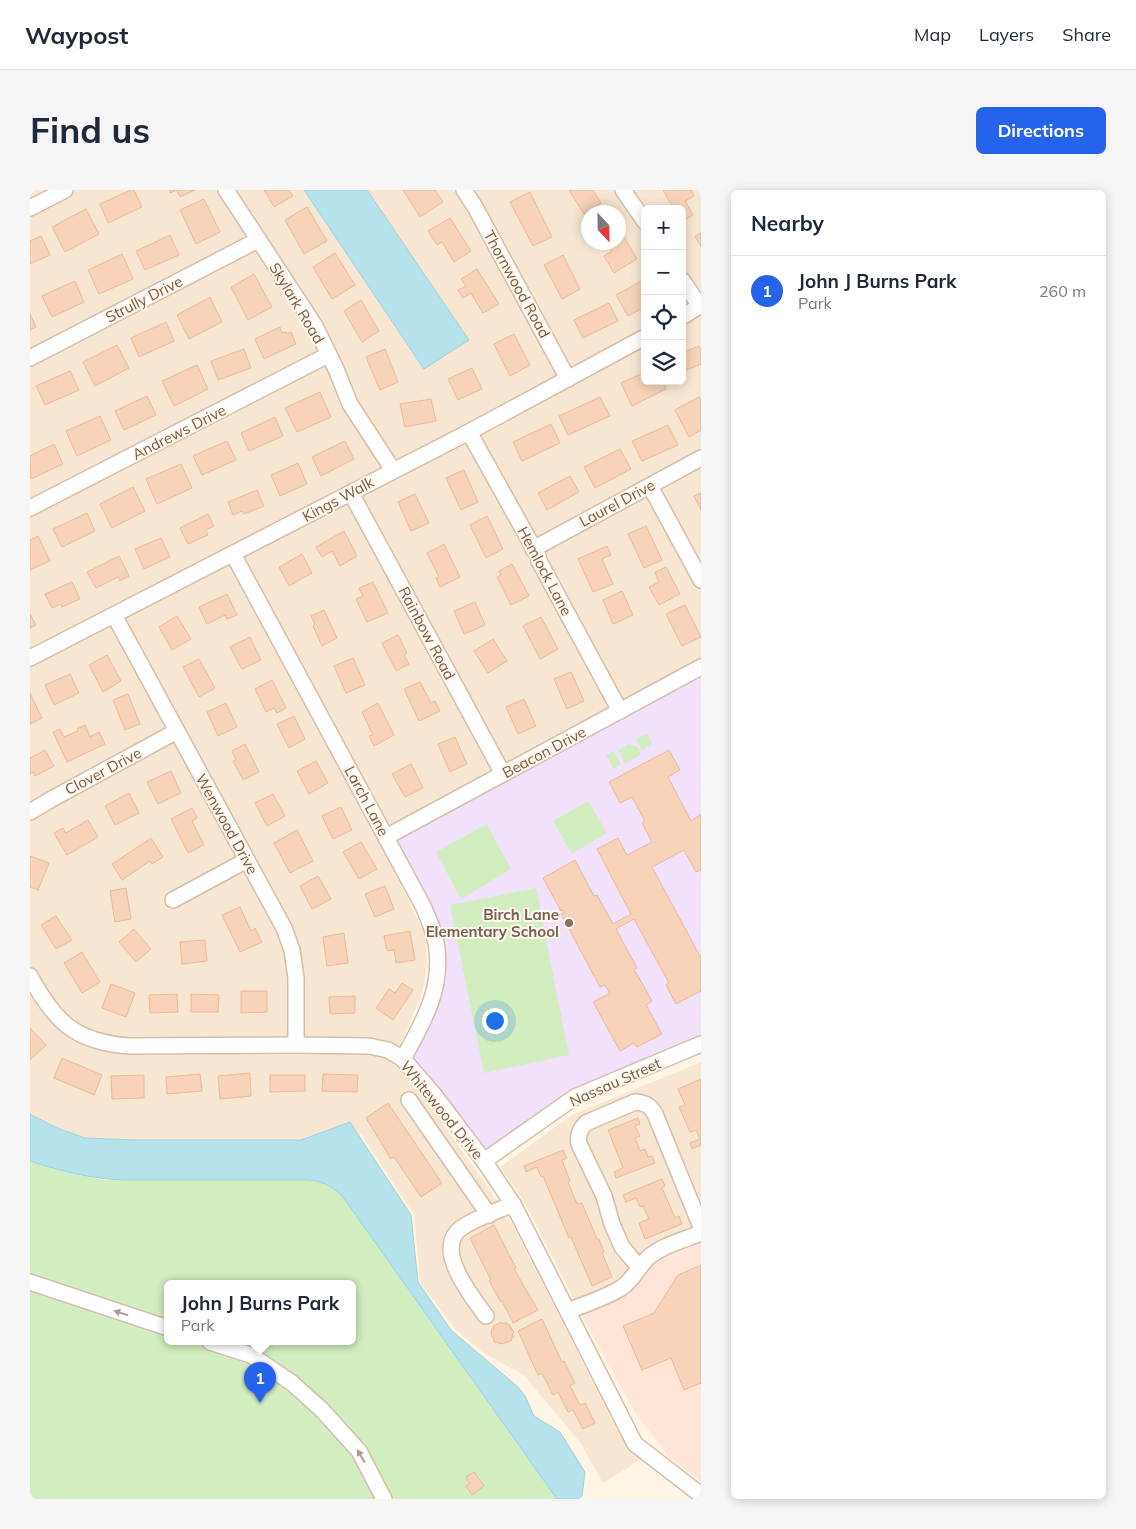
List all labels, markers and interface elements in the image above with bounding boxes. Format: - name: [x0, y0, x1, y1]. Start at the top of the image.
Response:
- text: Waypost: [25, 20, 128, 50]
- text: Map: [914, 23, 951, 46]
- text: Layers: [979, 23, 1034, 46]
- text: Share: [1062, 23, 1111, 46]
- button: Directions: [976, 107, 1106, 154]
- text: Find us: [30, 108, 150, 152]
- north arrow: [581, 205, 626, 250]
- map controls: [641, 205, 686, 385]
- button: +: [641, 205, 686, 250]
- text: Nearby: [751, 210, 824, 236]
- street label: Thornwood Road: [480, 227, 554, 341]
- button: −: [641, 250, 686, 295]
- street label: Skylark Road: [265, 259, 329, 347]
- text: John J Burns Park: [798, 269, 956, 293]
- street label: Strully Drive: [102, 271, 186, 327]
- text: 1: [762, 281, 772, 301]
- text: 260 m: [1039, 281, 1086, 301]
- text: Park: [798, 293, 832, 313]
- button: locate: [641, 295, 686, 340]
- button: layers: [641, 340, 686, 385]
- street label: Andrews Drive: [129, 400, 229, 464]
- street label: Kings Walk: [299, 472, 377, 526]
- street label: Laurel Drive: [576, 475, 658, 531]
- street label: Hemlock Lane: [514, 523, 576, 619]
- street label: Rainbow Road: [394, 583, 460, 683]
- street label: Beacon Drive: [499, 722, 589, 782]
- street label: Clover Drive: [61, 743, 145, 799]
- street label: Larch Lane: [341, 763, 393, 839]
- street label: Wenwood Drive: [192, 770, 262, 878]
- place label: Birch Lane Elementary School: [426, 905, 559, 941]
- marker: Birch Lane Elementary School: [563, 917, 575, 929]
- your location: [482, 1008, 508, 1034]
- street label: Nassau Street: [566, 1053, 664, 1111]
- street label: Whitewood Drive: [396, 1057, 488, 1163]
- popup: [164, 1280, 356, 1345]
- text: John J Burns Park: [181, 1291, 339, 1315]
- one-way arrow: [114, 1308, 129, 1316]
- text: Park: [181, 1315, 215, 1335]
- pin: 1: [244, 1362, 276, 1403]
- one-way arrow: [357, 1449, 366, 1462]

